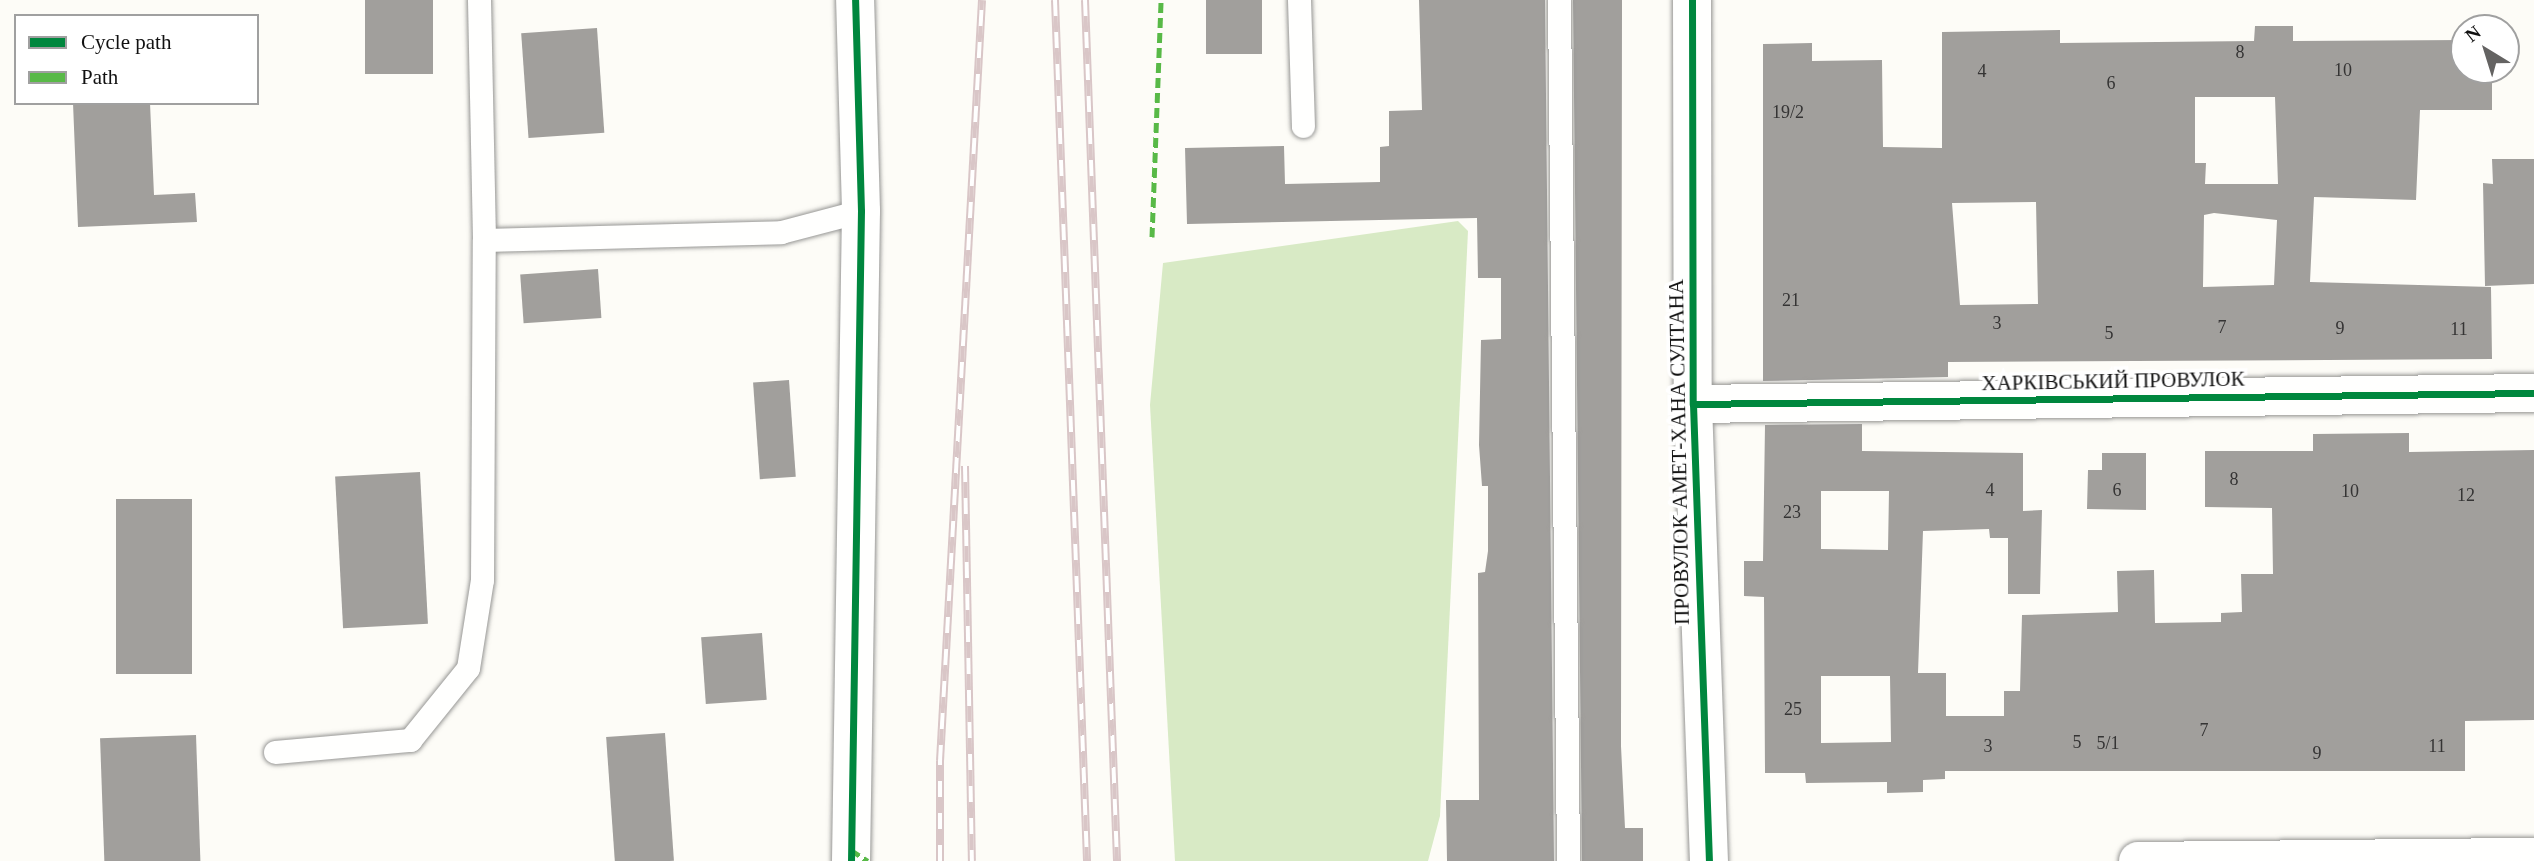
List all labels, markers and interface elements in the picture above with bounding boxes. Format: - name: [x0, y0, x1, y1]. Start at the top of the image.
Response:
- legend: [14, 14, 259, 105]
- north arrow: [2450, 14, 2520, 84]
- text: N: [2461, 21, 2485, 46]
- text: Cycle path: [81, 30, 171, 54]
- house number: 8: [2236, 41, 2244, 63]
- house number: 10: [2334, 59, 2352, 81]
- house number: 4: [1978, 60, 1987, 82]
- text: Path: [81, 65, 118, 89]
- house number: 6: [2106, 72, 2116, 94]
- house number: 19/2: [1772, 101, 1804, 123]
- street label: ПРОВУЛОК АМЕТ-ХАНА СУЛТАНА: [1663, 279, 1695, 625]
- house number: 21: [1782, 289, 1800, 311]
- house number: 3: [1992, 312, 2002, 334]
- house number: 7: [2218, 316, 2227, 338]
- house number: 9: [2336, 317, 2344, 339]
- house number: 11: [2450, 318, 2468, 340]
- house number: 5: [2104, 322, 2114, 344]
- street label: ХАРКІВСЬКИЙ ПРОВУЛОК: [1981, 366, 2245, 396]
- house number: 8: [2230, 468, 2239, 490]
- house number: 4: [1985, 479, 1994, 501]
- house number: 6: [2112, 479, 2122, 501]
- house number: 10: [2341, 480, 2359, 502]
- house number: 12: [2457, 484, 2475, 506]
- house number: 23: [1783, 501, 1801, 523]
- house number: 25: [1784, 698, 1802, 720]
- house number: 7: [2199, 719, 2208, 741]
- house number: 5: [2072, 731, 2082, 753]
- house number: 5/1: [2096, 732, 2120, 754]
- house number: 3: [1983, 735, 1993, 757]
- house number: 11: [2428, 735, 2446, 757]
- house number: 9: [2312, 742, 2322, 764]

